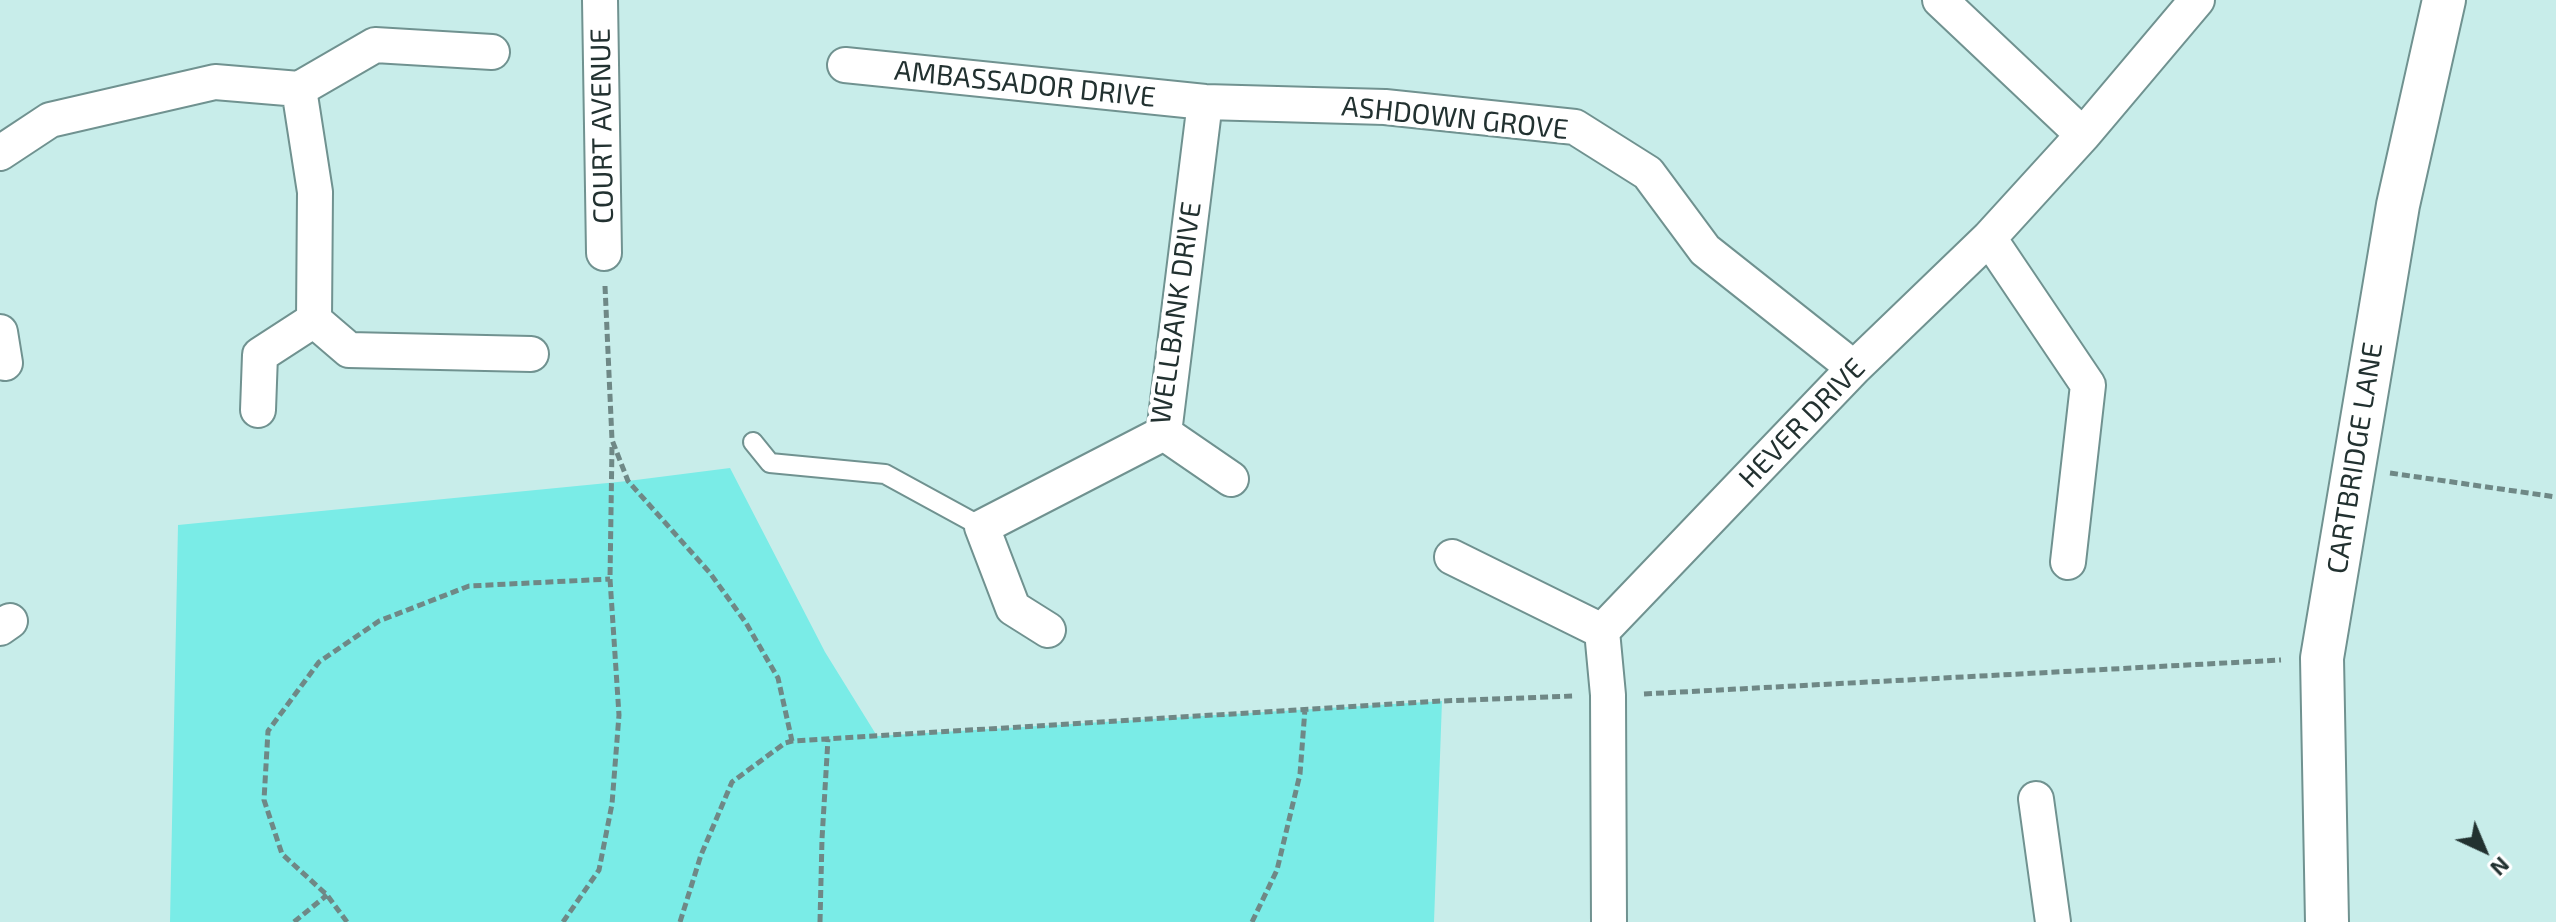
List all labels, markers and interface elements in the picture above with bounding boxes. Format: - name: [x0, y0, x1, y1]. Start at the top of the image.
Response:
- street label: COURT AVENUE: [583, 28, 621, 224]
- street label: AMBASSADOR DRIVE: [893, 54, 1157, 114]
- street label: ASHDOWN GROVE: [1340, 89, 1570, 147]
- street label: WELLBANK DRIVE: [1144, 200, 1208, 426]
- street label: CARTBRIDGE LANE: [2320, 340, 2390, 576]
- street label: HEVER DRIVE: [1732, 351, 1872, 495]
- north arrow: [2444, 810, 2524, 890]
- text: N: [2486, 852, 2515, 882]

